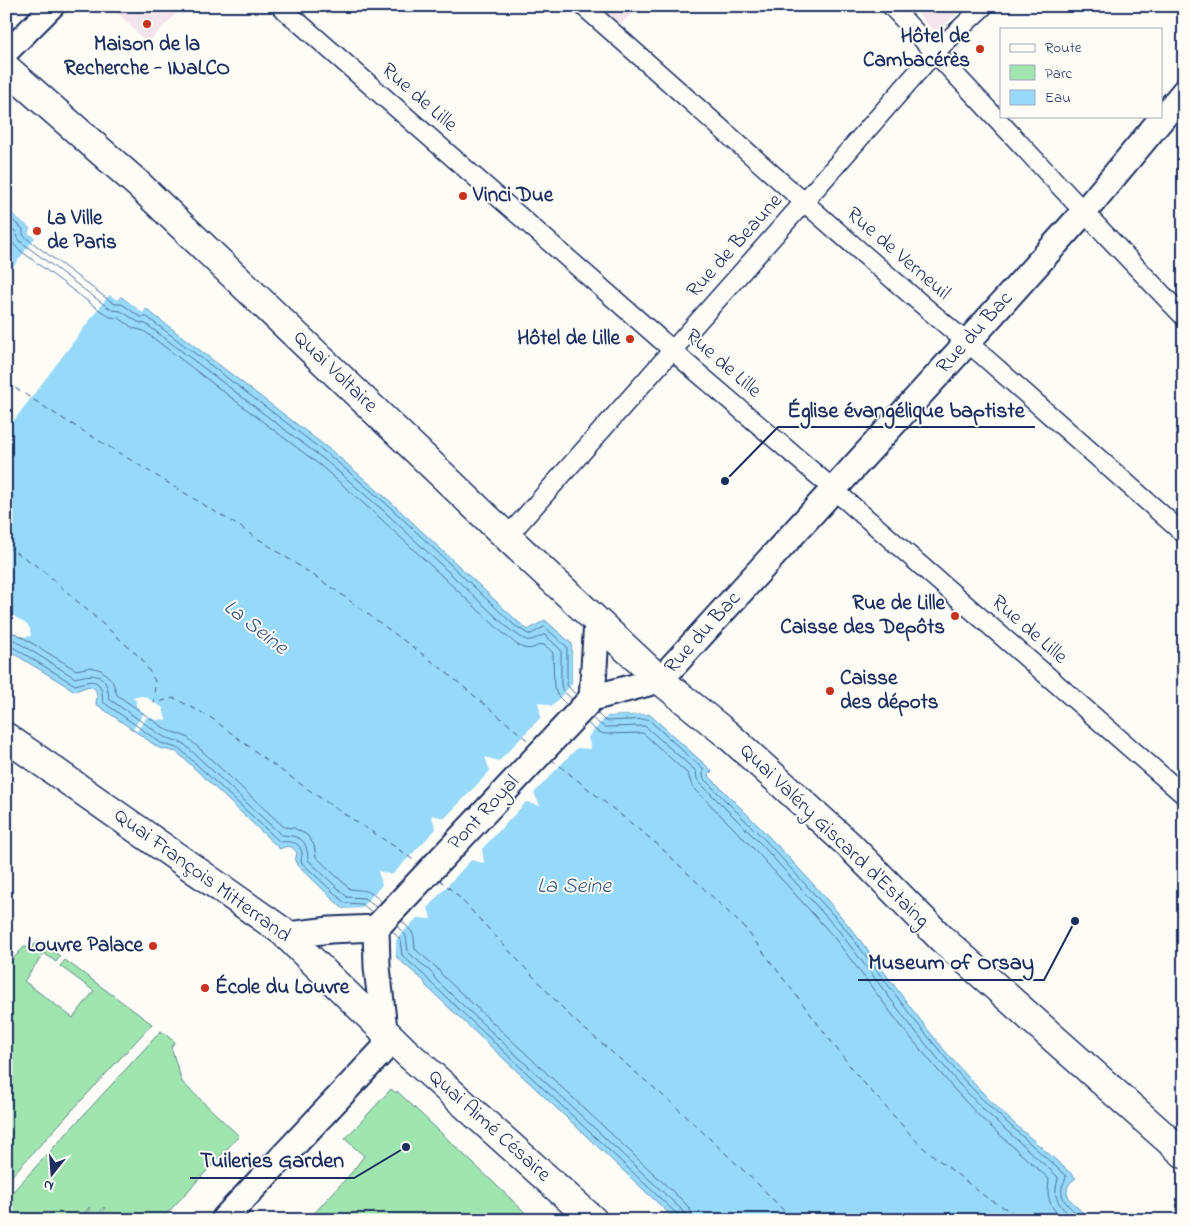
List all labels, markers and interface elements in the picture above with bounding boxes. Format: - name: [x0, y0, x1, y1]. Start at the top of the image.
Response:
- marker: Maison de la Recherche - INaLCO: [141, 18, 153, 30]
- place label: Hôtel de Cambacérès: [863, 22, 971, 76]
- legend: [1000, 28, 1162, 118]
- place label: Maison de la Recherche - INaLCO: [64, 30, 230, 84]
- text: Route: [1045, 37, 1082, 59]
- marker: Hôtel de Cambacérès: [974, 43, 986, 55]
- street label: Rue de Lille: [374, 56, 464, 140]
- text: Parc: [1045, 63, 1073, 85]
- text: Eau: [1045, 87, 1071, 109]
- place label: Vinci Due: [472, 181, 554, 211]
- street label: Rue de Beaune: [680, 187, 790, 305]
- marker: Vinci Due: [457, 190, 469, 202]
- street label: Rue de Verneuil: [839, 200, 957, 308]
- place label: La Ville de Paris: [47, 204, 117, 258]
- marker: La Ville de Paris: [31, 225, 43, 237]
- street label: Rue du Bac: [930, 285, 1021, 381]
- street label: Rue de Lille: [678, 322, 768, 406]
- street label: Quai Voltaire: [286, 324, 385, 421]
- place label: Hôtel de Lille: [517, 324, 621, 354]
- marker: Hôtel de Lille: [624, 333, 636, 345]
- callout: Église évangélique baptiste: [778, 390, 1035, 427]
- text: Église évangélique baptiste: [787, 396, 1026, 429]
- street label: Rue du Bac: [658, 585, 749, 681]
- street label: Rue de Lille: [984, 588, 1074, 672]
- place label: Rue de Lille Caisse des Depôts: [780, 589, 946, 643]
- water label: La Seine: [216, 593, 295, 664]
- marker: Rue de Lille Caisse des Depôts: [949, 610, 961, 622]
- place label: Caisse des dépots: [840, 664, 939, 718]
- marker: Caisse des dépots: [824, 685, 836, 697]
- street label: Quai Valéry Giscard d'Estaing: [731, 737, 936, 937]
- street label: Pont Royal: [441, 769, 528, 859]
- street label: Quai François Mitterrand: [107, 801, 297, 951]
- water label: La Seine: [537, 871, 612, 903]
- place label: Louvre Palace: [27, 931, 144, 961]
- marker: Louvre Palace: [147, 940, 159, 952]
- callout: Museum of Orsay: [858, 943, 1044, 980]
- text: Museum of Orsay: [868, 948, 1034, 981]
- place label: École du Louvre: [215, 973, 350, 1003]
- marker: École du Louvre: [199, 982, 211, 994]
- street label: Quai Aimé Césaire: [421, 1063, 557, 1190]
- callout: Tuileries Garden: [190, 1141, 354, 1178]
- text: Tuileries Garden: [200, 1146, 344, 1178]
- north arrow: [28, 1148, 78, 1198]
- text: N: [41, 1174, 56, 1196]

